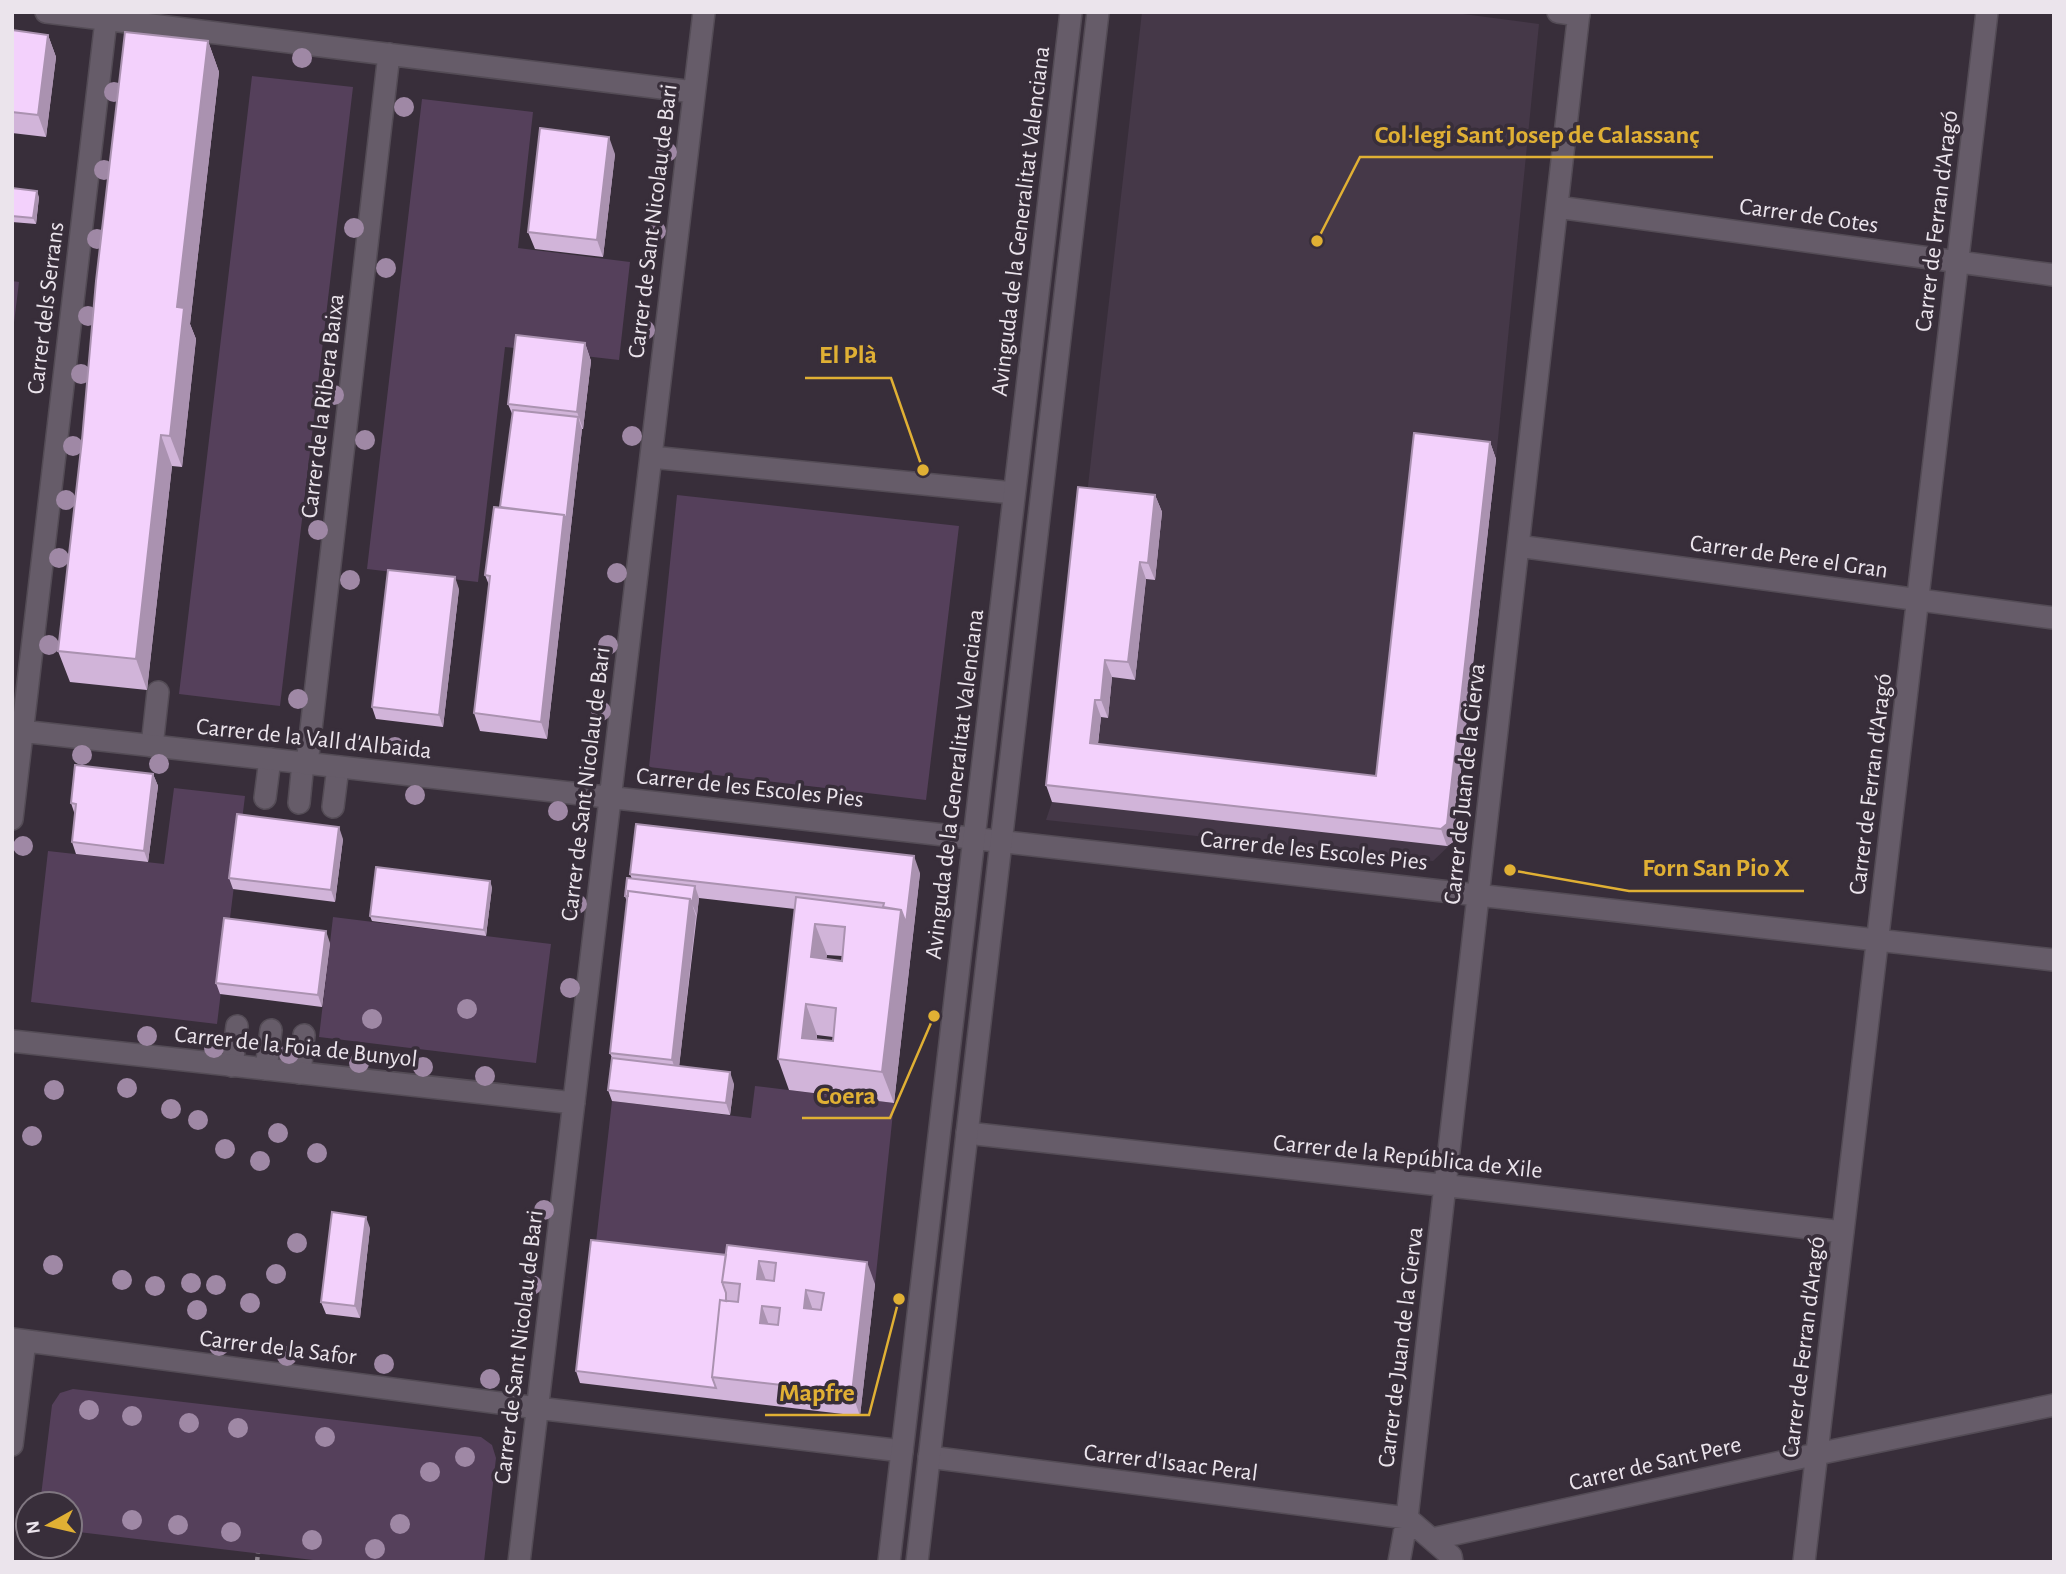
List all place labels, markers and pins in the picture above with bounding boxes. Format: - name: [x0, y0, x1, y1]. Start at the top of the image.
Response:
- callout: Col·legi Sant Josep de Calassanç: [1360, 110, 1713, 157]
- callout: El Plà: [805, 331, 891, 378]
- callout: Forn San Pio X: [1629, 844, 1804, 891]
- callout: Coera: [802, 1071, 890, 1118]
- callout: Mapfre: [765, 1368, 869, 1415]

